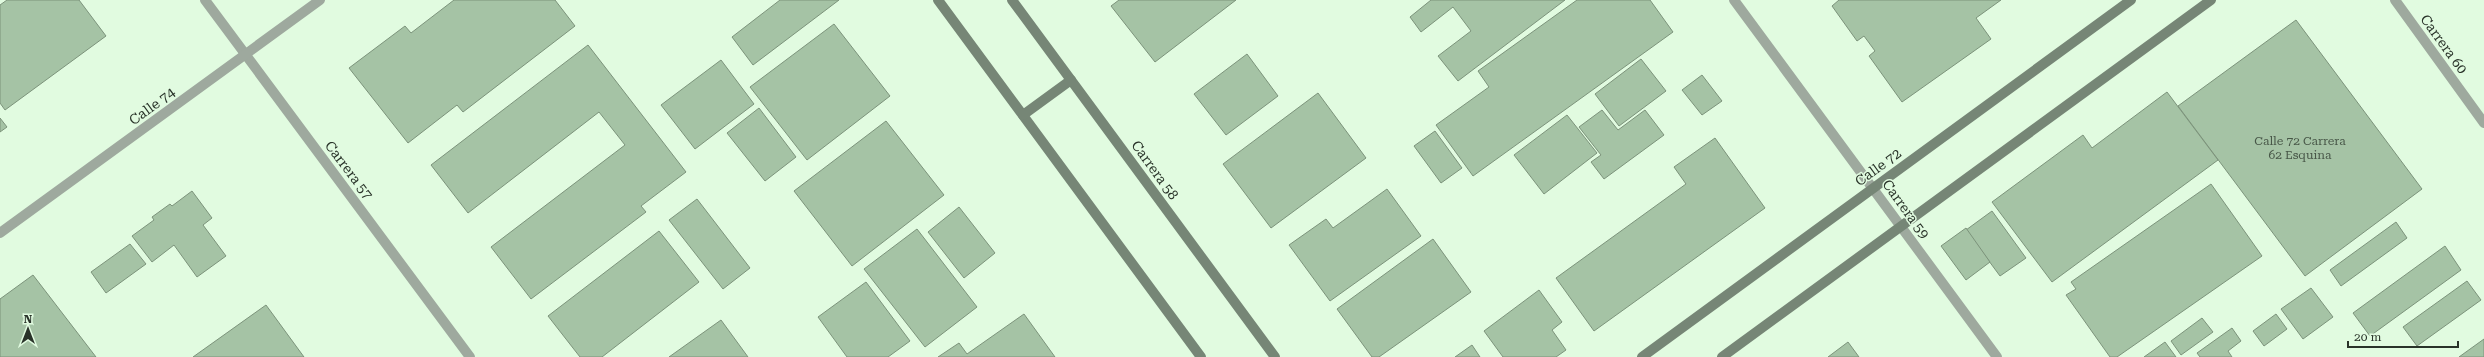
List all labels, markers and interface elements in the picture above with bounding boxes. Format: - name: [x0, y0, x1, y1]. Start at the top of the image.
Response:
- street label: Carrera 60: [2417, 11, 2471, 77]
- street label: Calle 74: [126, 84, 178, 128]
- house number: Calle 72 Carrera 62 Esquina: [2254, 134, 2346, 162]
- street label: Carrera 58: [1128, 137, 1182, 203]
- street label: Carrera 57: [322, 138, 376, 203]
- street label: Calle 72: [1852, 145, 1904, 189]
- street label: Carrera 59: [1879, 176, 1933, 242]
- north arrow: [8, 309, 48, 349]
- text: N: [24, 313, 33, 326]
- scale bar: [2348, 323, 2458, 349]
- text: 20 m: [2354, 330, 2381, 344]

